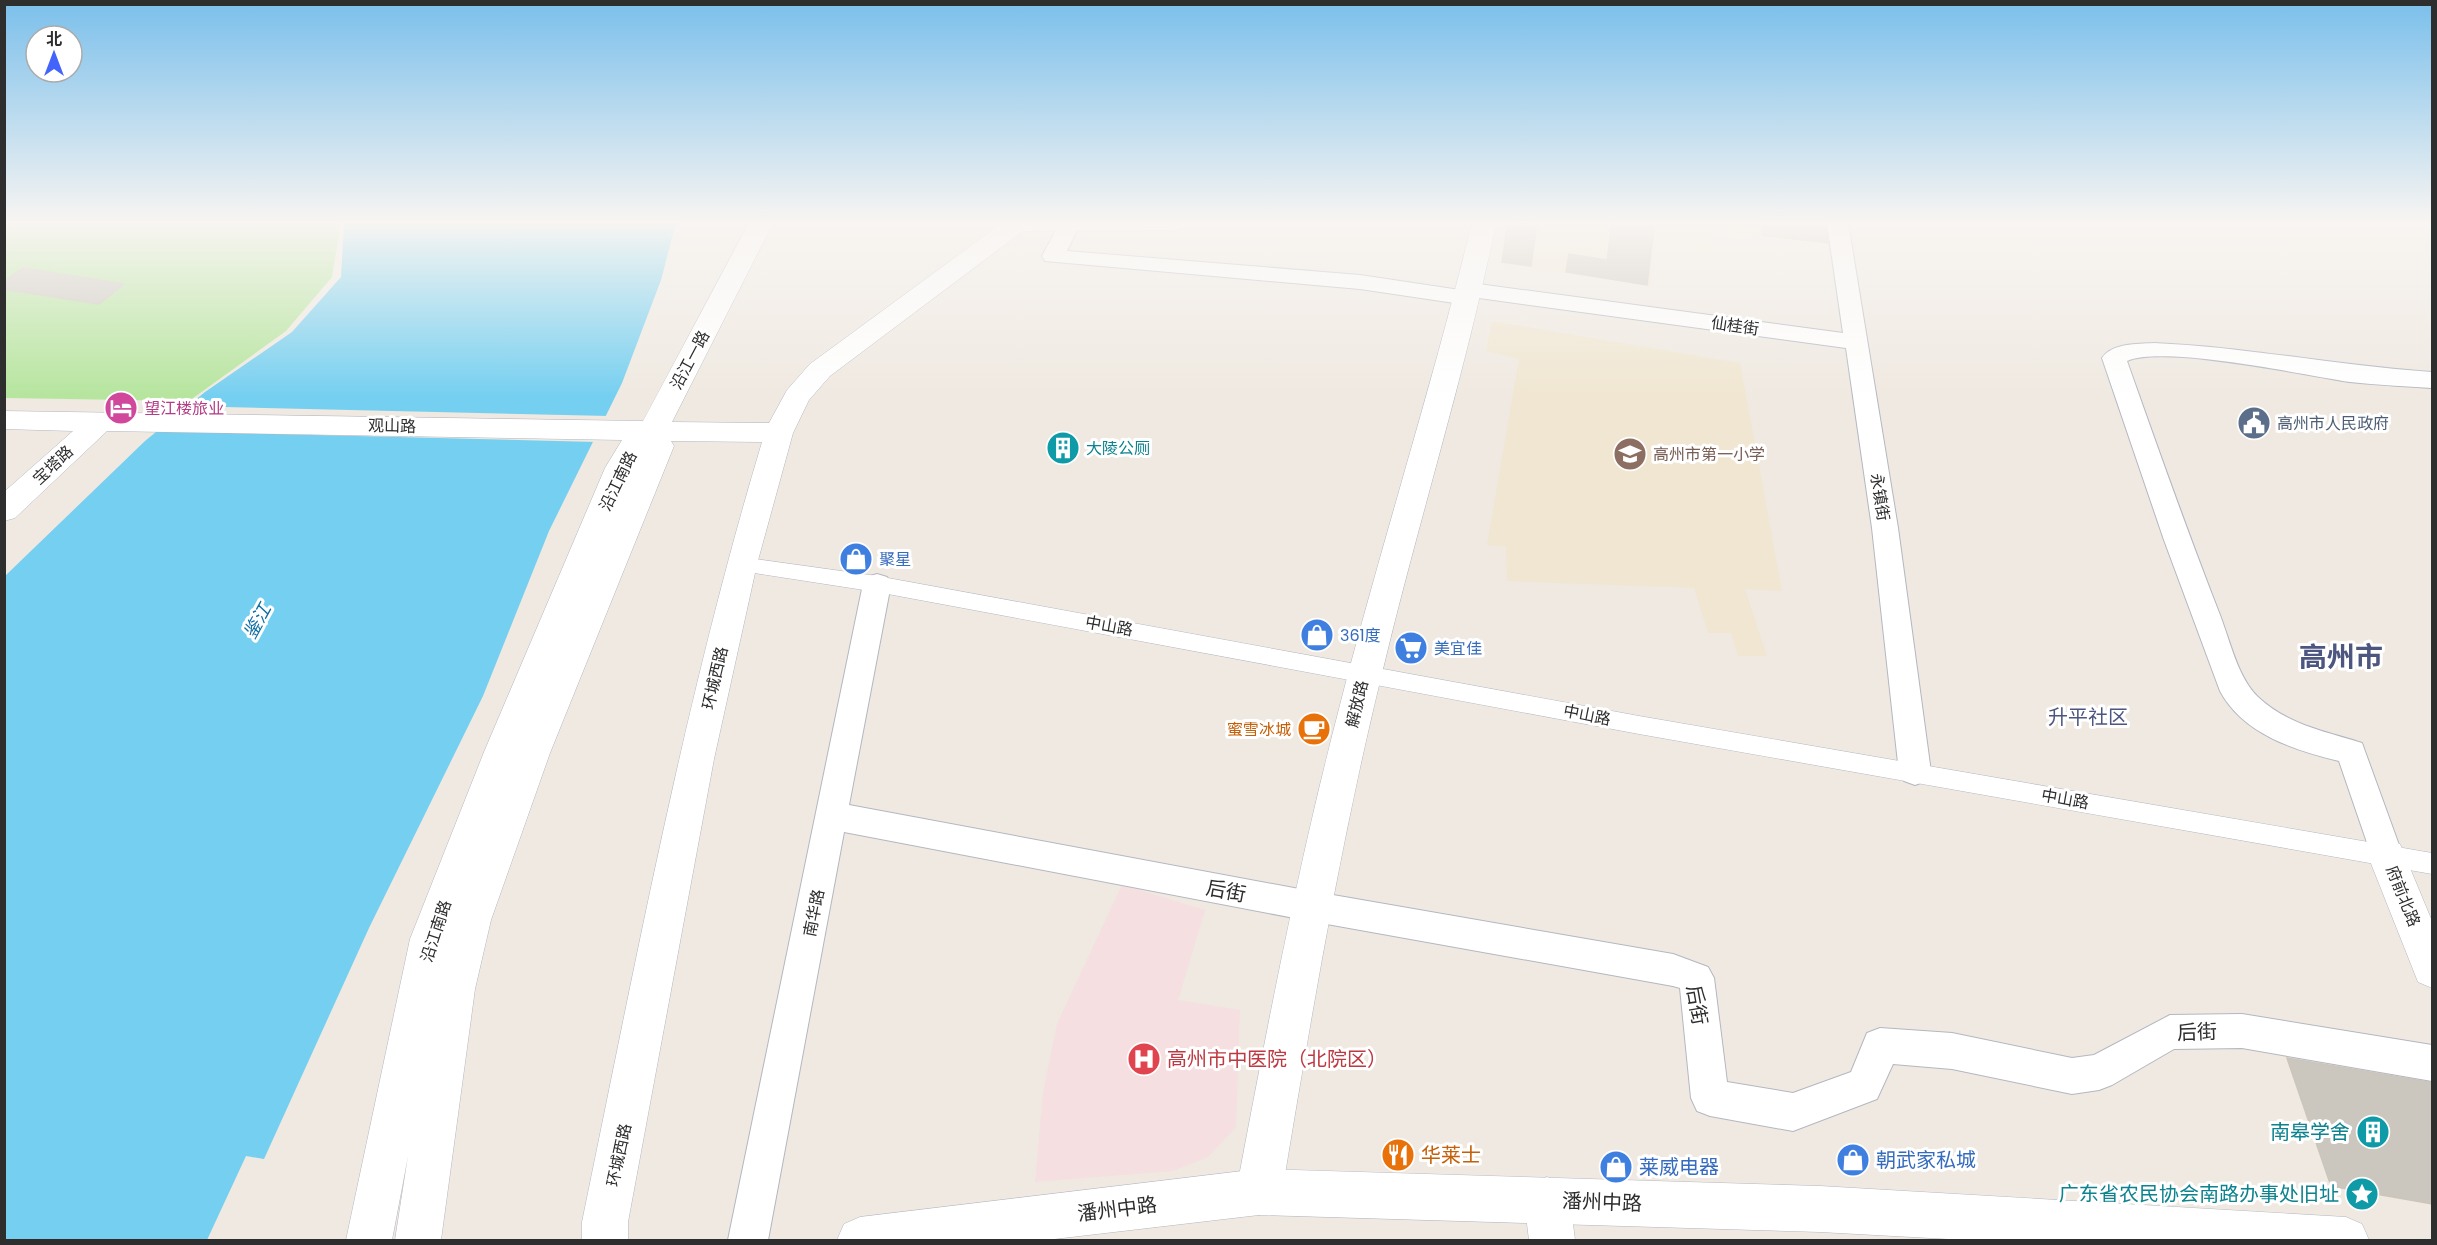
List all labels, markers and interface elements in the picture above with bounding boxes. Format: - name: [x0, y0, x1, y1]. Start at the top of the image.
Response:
- north arrow: [24, 24, 84, 84]
- text: 北: [46, 28, 62, 51]
- street label: 仙桂街: [1710, 311, 1760, 341]
- street label: 沿江一路: [665, 326, 715, 394]
- hotel icon: 望江楼旅业: [103, 390, 139, 426]
- place label: 望江楼旅业: [144, 397, 224, 420]
- public building icon: 高州市人民政府: [2236, 405, 2272, 441]
- place label: 高州市人民政府: [2277, 412, 2389, 435]
- street label: 观山路: [368, 414, 416, 438]
- building icon: 大陵公厕: [1045, 430, 1081, 466]
- school or university icon: 高州市第一小学: [1612, 436, 1648, 472]
- place label: 大陵公厕: [1086, 437, 1150, 460]
- street label: 宝塔路: [28, 440, 78, 490]
- place label: 高州市第一小学: [1653, 443, 1765, 466]
- street label: 沿江南路: [594, 447, 642, 515]
- street label: 永镇街: [1865, 471, 1895, 523]
- shop icon: 聚星: [838, 541, 874, 577]
- place label: 聚星: [879, 548, 911, 571]
- water label: 鉴江: [237, 597, 278, 643]
- street label: 中山路: [1083, 611, 1135, 641]
- shop icon: 361度: [1299, 617, 1335, 653]
- place label: 361度: [1340, 624, 1381, 647]
- supermarket icon: 美宜佳: [1393, 630, 1429, 666]
- place label: 美宜佳: [1434, 637, 1482, 660]
- district label: 高州市: [2299, 638, 2383, 677]
- street label: 环城西路: [697, 644, 733, 712]
- street label: 解放路: [1340, 678, 1374, 730]
- street label: 中山路: [1561, 699, 1613, 731]
- district label: 升平社区: [2048, 703, 2128, 731]
- cafe icon: 蜜雪冰城: [1296, 711, 1332, 747]
- place label: 蜜雪冰城: [1227, 718, 1291, 741]
- street label: 中山路: [2039, 784, 2091, 814]
- street label: 府前北路: [2380, 862, 2426, 930]
- street label: 后街: [1204, 873, 1248, 909]
- street label: 南华路: [798, 887, 830, 939]
- street label: 沿江南路: [415, 897, 457, 965]
- street label: 后街: [1680, 983, 1714, 1027]
- street label: 后街: [2177, 1017, 2217, 1047]
- hospital icon: 高州市中医院（北院区）: [1126, 1041, 1162, 1077]
- place label: 高州市中医院（北院区）: [1167, 1045, 1387, 1073]
- building icon: 南皋学舍: [2355, 1114, 2391, 1150]
- place label: 南皋学舍: [2270, 1118, 2350, 1146]
- street label: 环城西路: [601, 1121, 637, 1189]
- restaurant icon: 华莱士: [1380, 1137, 1416, 1173]
- place label: 华莱士: [1421, 1141, 1481, 1169]
- shop icon: 朝武家私城: [1835, 1142, 1871, 1178]
- place label: 朝武家私城: [1876, 1146, 1976, 1174]
- shop icon: 莱威电器: [1598, 1149, 1634, 1185]
- place label: 莱威电器: [1639, 1153, 1719, 1181]
- place icon: 广东省农民协会南路办事处旧址: [2344, 1176, 2380, 1212]
- place label: 广东省农民协会南路办事处旧址: [2059, 1180, 2339, 1208]
- street label: 潘州中路: [1562, 1187, 1642, 1217]
- street label: 潘州中路: [1076, 1190, 1158, 1228]

